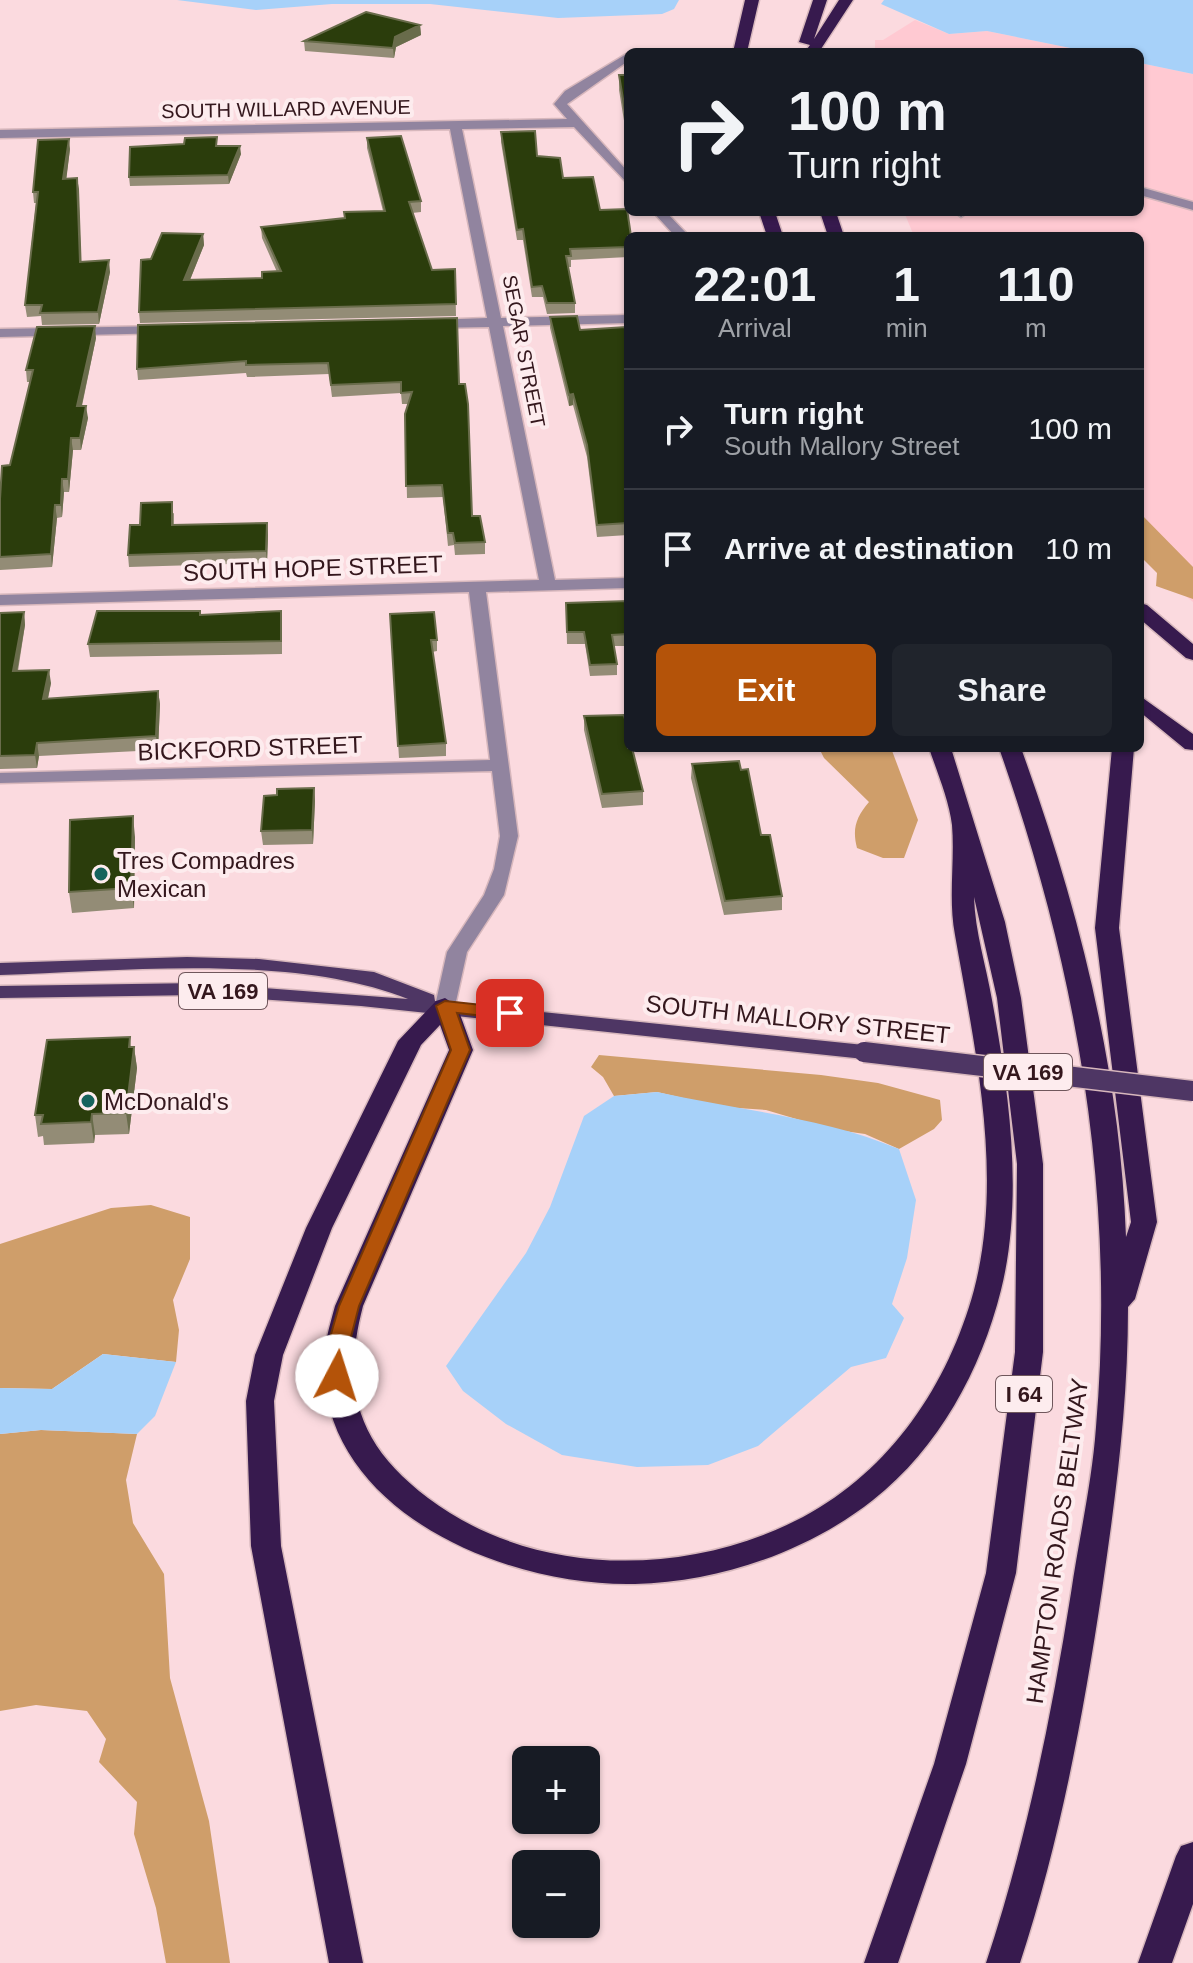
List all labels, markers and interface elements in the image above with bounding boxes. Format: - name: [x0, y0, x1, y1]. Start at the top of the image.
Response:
- text: 100 m: [788, 79, 947, 142]
- icon: right: [656, 80, 760, 184]
- street label: SOUTH WILLARD AVENUE: [161, 96, 411, 122]
- text: Turn right: [788, 145, 941, 186]
- text: 22:01: [693, 258, 816, 311]
- text: 1: [893, 258, 920, 311]
- text: 110: [997, 258, 1075, 311]
- street label: SEGAR STREET: [498, 273, 550, 429]
- text: Arrival: [718, 313, 792, 343]
- text: min: [886, 313, 928, 343]
- text: m: [1025, 313, 1047, 343]
- text: Turn right: [724, 397, 863, 430]
- icon: right: [656, 407, 700, 451]
- text: 100 m: [1029, 412, 1112, 445]
- text: South Mallory Street: [724, 431, 960, 461]
- icon: arrive: [656, 527, 700, 571]
- text: Arrive at destination: [724, 532, 1014, 565]
- text: 10 m: [1045, 532, 1112, 565]
- street label: SOUTH HOPE STREET: [183, 550, 444, 586]
- button: Exit: [656, 644, 876, 736]
- button: Share: [892, 644, 1112, 736]
- street label: BICKFORD STREET: [137, 731, 363, 765]
- place label: Tres Compadres Mexican: [117, 847, 295, 902]
- marker: Tres Compadres Mexican: [92, 865, 110, 883]
- road number: VA 169: [179, 973, 267, 1009]
- pin: [476, 979, 544, 1047]
- street label: SOUTH MALLORY STREET: [644, 990, 952, 1048]
- icon: arrive: [488, 991, 532, 1035]
- road number: VA 169: [984, 1054, 1072, 1090]
- place label: McDonald's: [104, 1088, 229, 1115]
- marker: McDonald's: [79, 1092, 97, 1110]
- position arrow: [295, 1334, 379, 1418]
- road number: I 64: [996, 1376, 1052, 1412]
- street label: HAMPTON ROADS BELTWAY: [1021, 1376, 1093, 1706]
- map controls: [512, 1746, 600, 1938]
- button: +: [512, 1746, 600, 1834]
- button: −: [512, 1850, 600, 1938]

